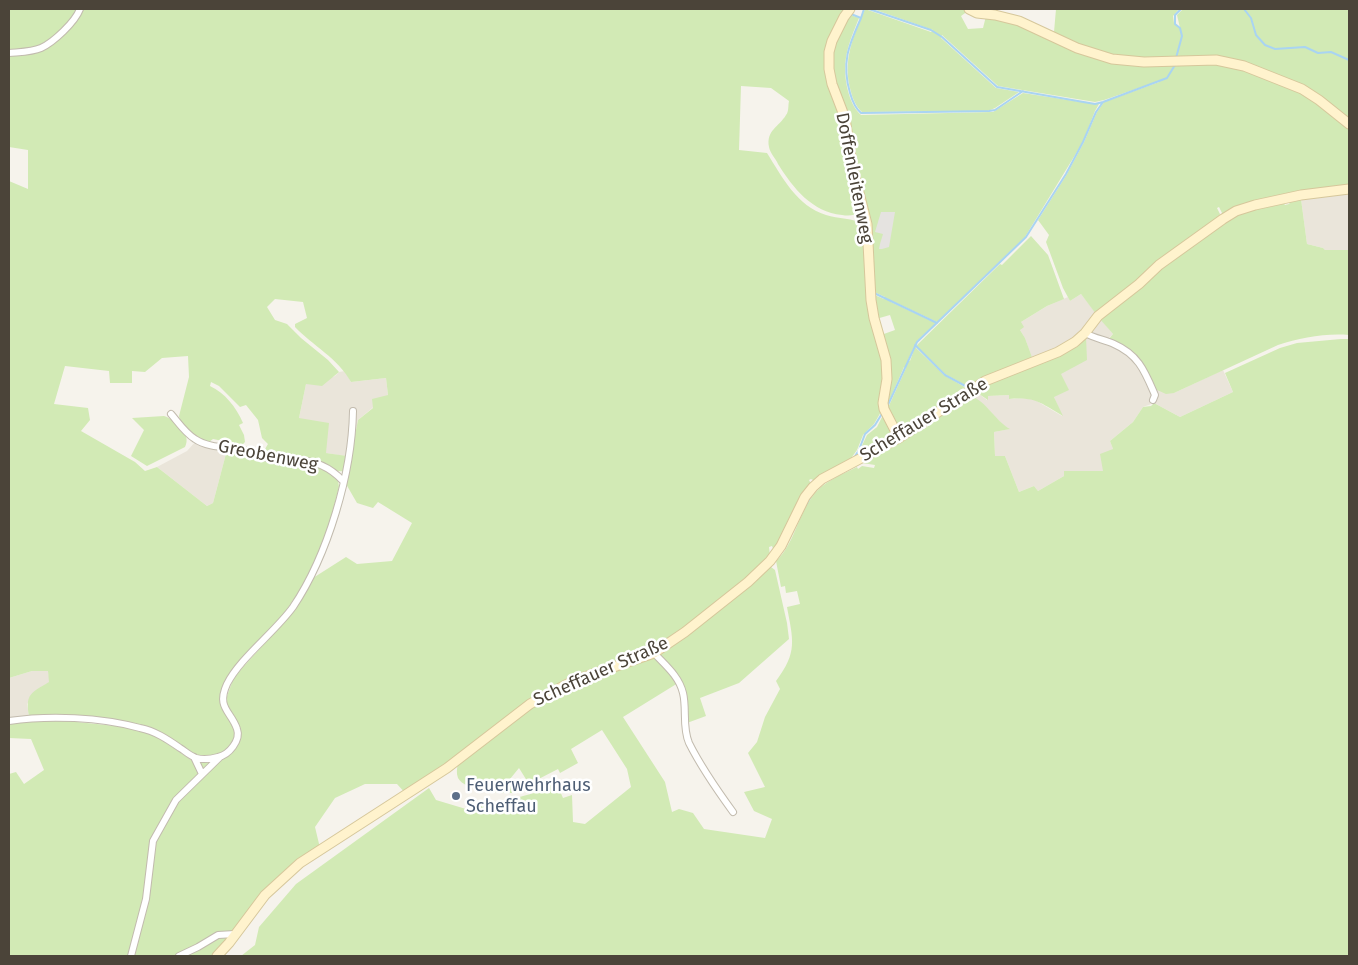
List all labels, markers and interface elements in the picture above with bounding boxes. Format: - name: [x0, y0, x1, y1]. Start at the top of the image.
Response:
- street label: Doffenleitenweg: [831, 111, 877, 245]
- street label: Scheffauer Straße: [856, 373, 992, 467]
- street label: Greobenweg: [216, 436, 320, 476]
- street label: Scheffauer Straße: [530, 633, 672, 711]
- place label: Feuerwehrhaus Scheffau: [466, 775, 591, 818]
- marker: Feuerwehrhaus Scheffau: [450, 790, 462, 802]

